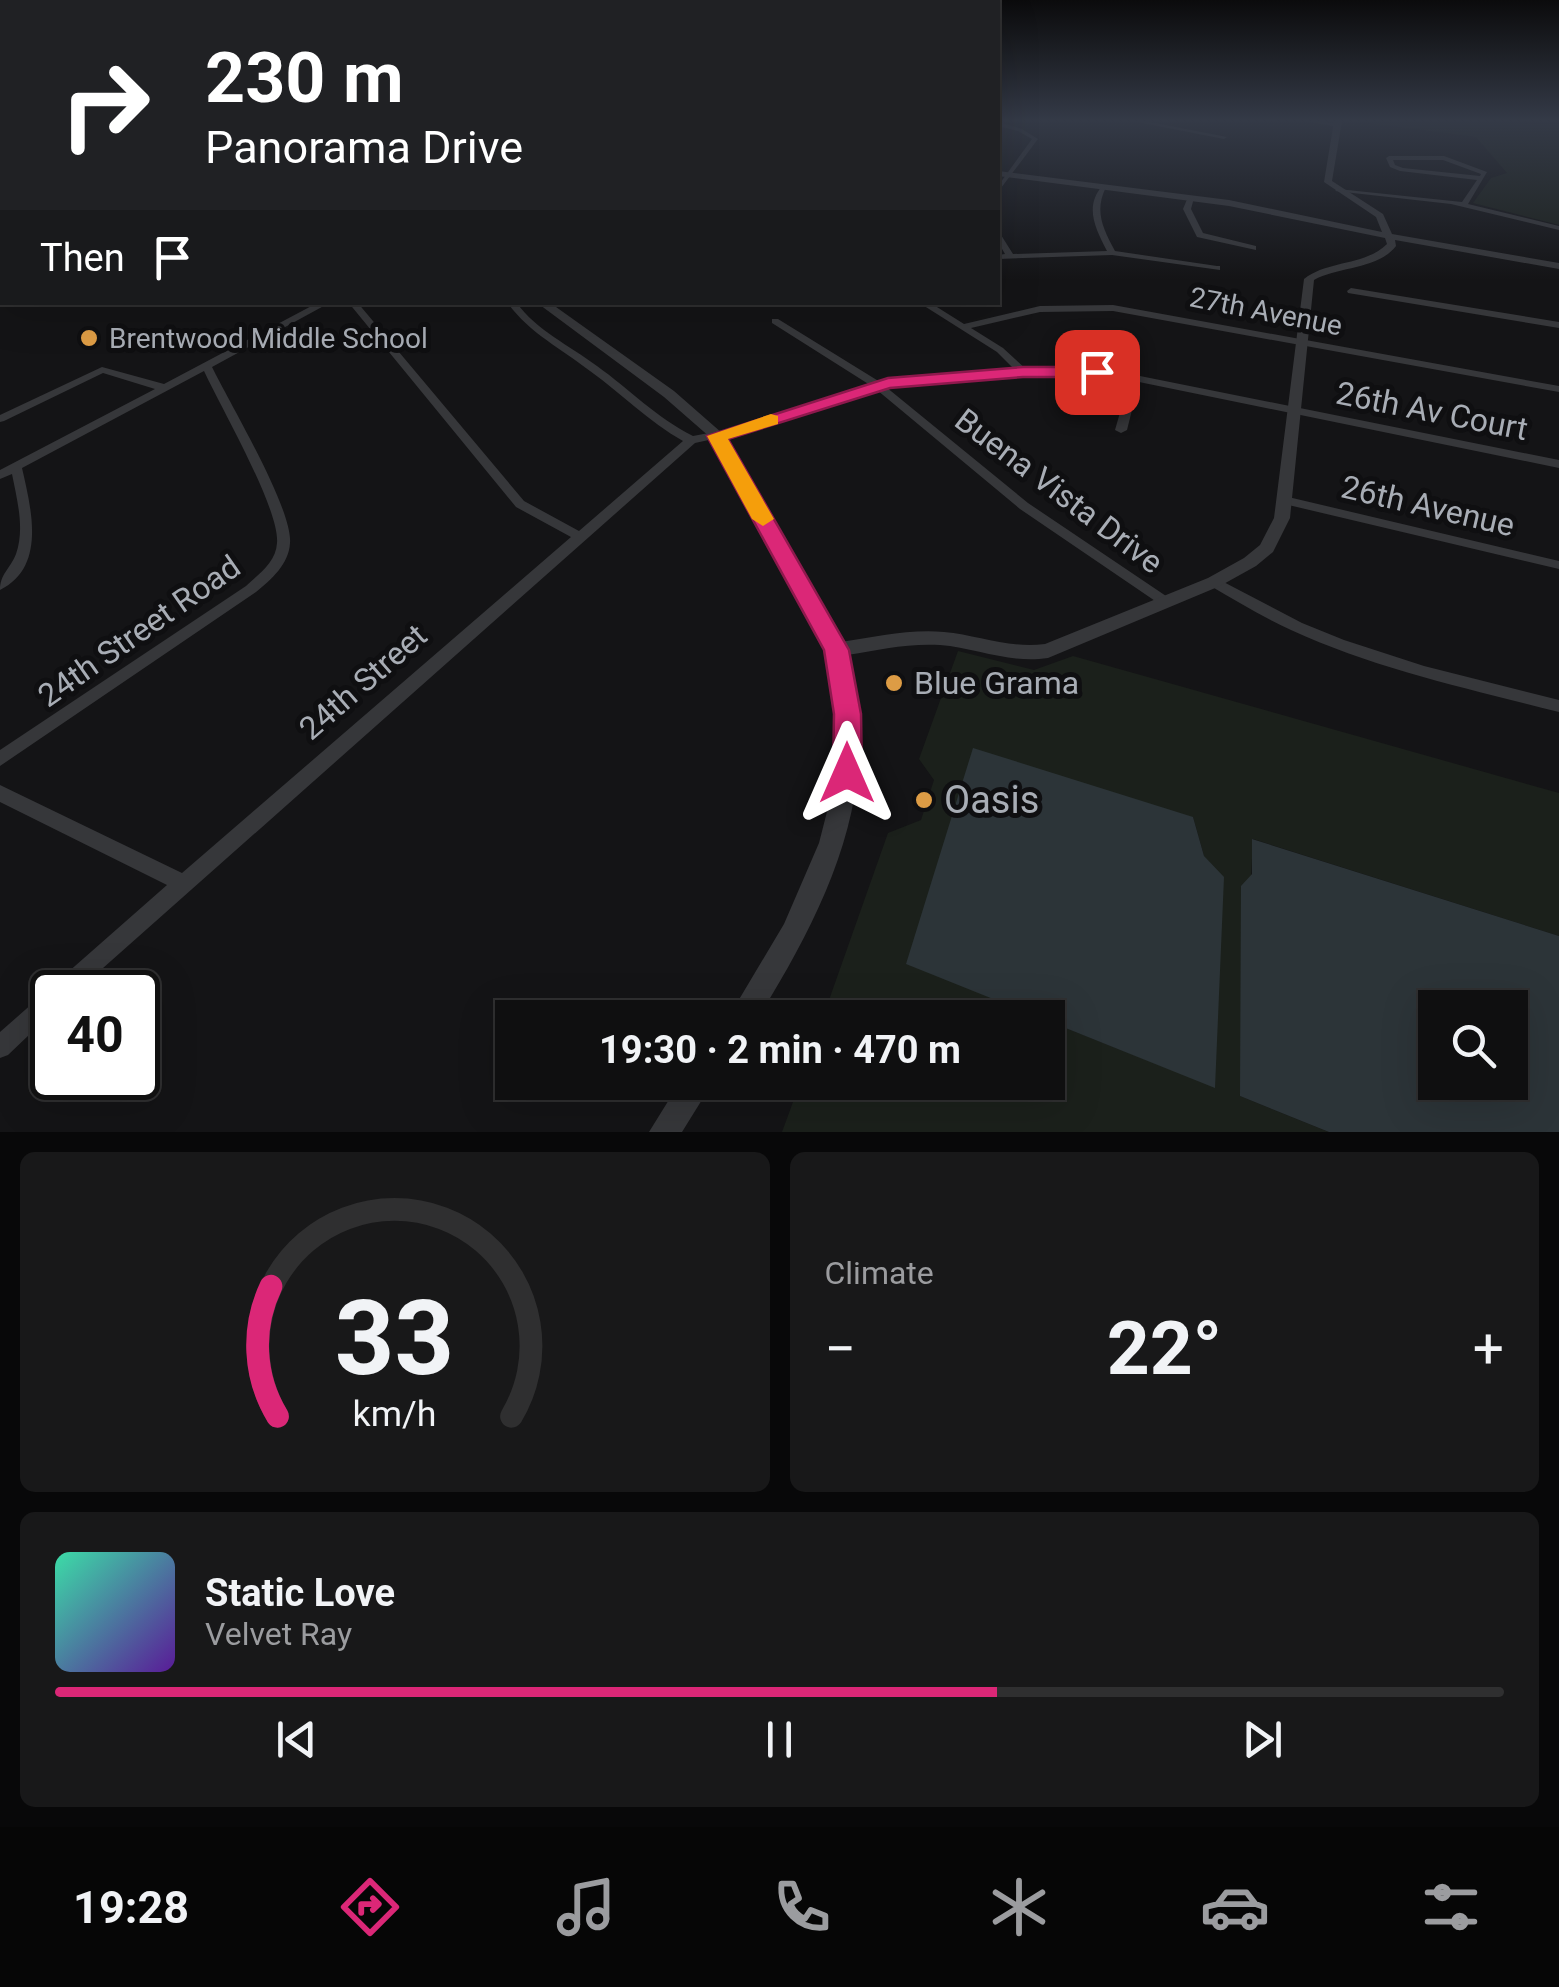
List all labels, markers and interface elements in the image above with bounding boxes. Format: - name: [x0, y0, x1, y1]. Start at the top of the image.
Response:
- text: 230 m: [205, 37, 404, 119]
- icon: right: [40, 40, 170, 170]
- text: Panorama Drive: [205, 121, 523, 174]
- icon: arrive: [145, 230, 200, 285]
- text: Then: [40, 236, 125, 280]
- street label: 27th Avenue: [1187, 281, 1345, 342]
- place label: Brentwood Middle School: [109, 322, 428, 355]
- marker: Brentwood Middle School: [78, 327, 100, 349]
- pin: [1055, 330, 1140, 415]
- icon: arrive: [1070, 345, 1125, 400]
- street label: 26th Av Court: [1333, 374, 1531, 448]
- street label: Buena Vista Drive: [948, 401, 1170, 581]
- street label: 26th Avenue: [1338, 468, 1518, 544]
- street label: 24th Street Road: [31, 547, 247, 715]
- street label: 24th Street: [292, 616, 434, 748]
- place label: Blue Grama: [914, 664, 1079, 702]
- marker: Blue Grama: [883, 672, 905, 694]
- position arrow: [795, 721, 899, 825]
- place label: Oasis: [944, 778, 1039, 822]
- marker: Oasis: [913, 789, 935, 811]
- speed limit sign: 40: [30, 970, 160, 1100]
- map controls: [1418, 990, 1528, 1100]
- button: search: [1418, 990, 1528, 1100]
- text: 19:30 · 2 min · 470 m: [599, 1028, 961, 1072]
- text: Climate: [825, 1254, 934, 1292]
- text: 33: [335, 1278, 454, 1399]
- text: 22°: [1107, 1304, 1222, 1392]
- text: −: [825, 1317, 856, 1381]
- text: +: [1473, 1317, 1504, 1381]
- text: km/h: [353, 1393, 437, 1435]
- text: Static Love: [205, 1571, 395, 1615]
- text: Velvet Ray: [205, 1615, 352, 1653]
- icon: previous: [269, 1712, 324, 1767]
- icon: pause: [752, 1712, 807, 1767]
- icon: next: [1235, 1712, 1290, 1767]
- icon: directions: [335, 1872, 405, 1942]
- icon: music: [551, 1872, 621, 1942]
- icon: phone: [767, 1872, 837, 1942]
- icon: climate: [984, 1872, 1054, 1942]
- icon: car: [1200, 1872, 1270, 1942]
- icon: filters: [1416, 1872, 1486, 1942]
- text: 19:28: [73, 1881, 189, 1934]

